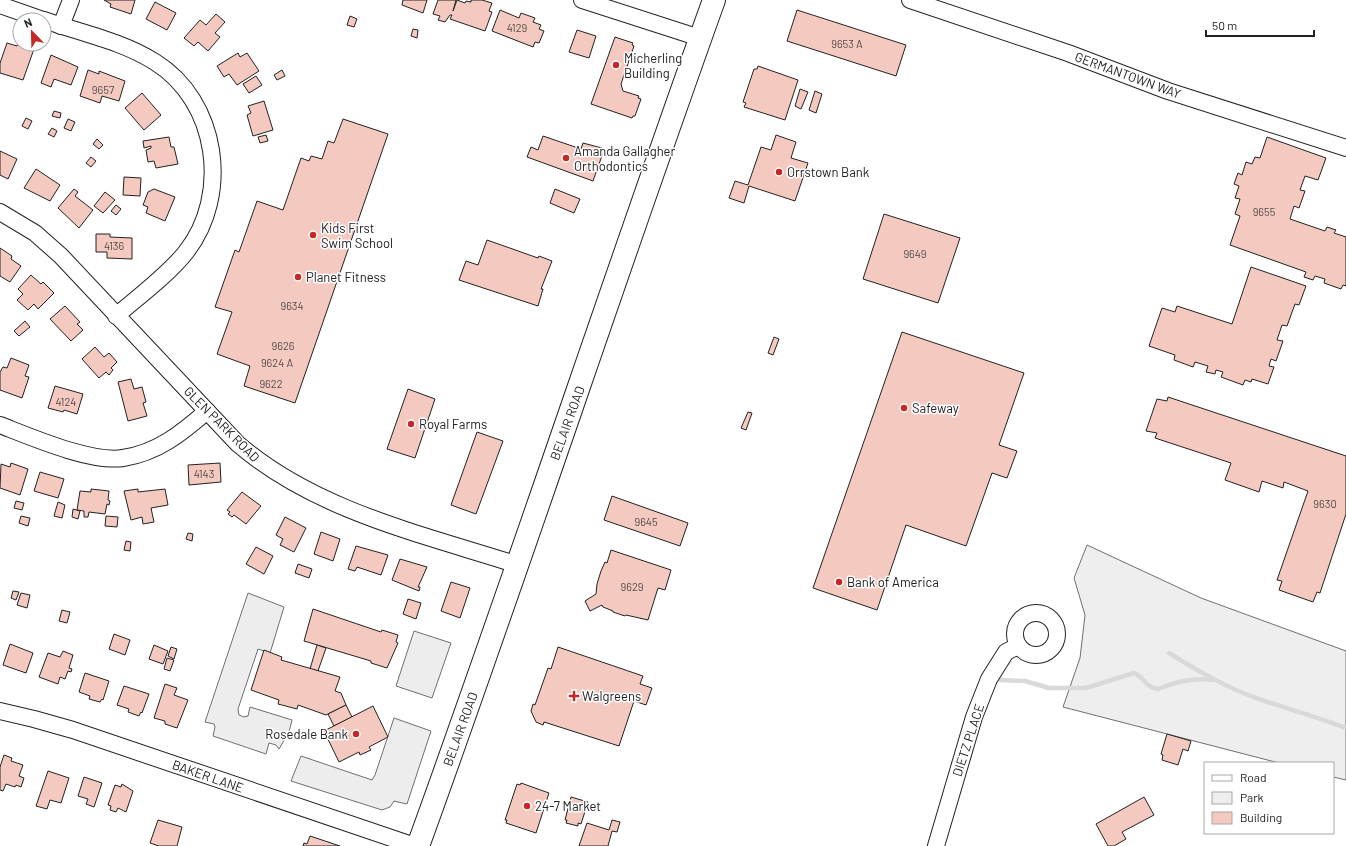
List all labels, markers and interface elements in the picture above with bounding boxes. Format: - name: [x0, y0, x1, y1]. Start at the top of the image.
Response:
- north arrow: [12, 12, 52, 52]
- scale bar: [1206, 12, 1314, 38]
- text: N: [22, 15, 34, 30]
- text: 50 m: [1212, 18, 1237, 32]
- house number: 4129: [507, 21, 528, 34]
- house number: 9653 A: [831, 37, 863, 50]
- street label: GERMANTOWN WAY: [1073, 48, 1183, 102]
- place label: Micherling Building: [624, 50, 682, 81]
- marker: Micherling Building: [611, 60, 621, 70]
- house number: 9657: [92, 83, 114, 96]
- place label: Amanda Gallagher Orthodontics: [574, 143, 675, 174]
- marker: Amanda Gallagher Orthodontics: [561, 153, 571, 163]
- place label: Orrstown Bank: [787, 164, 870, 180]
- marker: Orrstown Bank: [774, 167, 784, 177]
- house number: 9655: [1253, 205, 1276, 218]
- place label: Kids First Swim School: [321, 220, 393, 251]
- marker: Kids First Swim School: [308, 230, 318, 240]
- house number: 4136: [104, 239, 124, 252]
- house number: 9649: [903, 247, 927, 260]
- place label: Planet Fitness: [306, 269, 386, 285]
- marker: Planet Fitness: [293, 272, 303, 282]
- house number: 9634: [280, 299, 304, 312]
- house number: 9626: [272, 339, 295, 352]
- house number: 9624 A: [261, 356, 293, 369]
- house number: 9622: [259, 377, 283, 390]
- street label: GLEN PARK ROAD: [181, 383, 263, 465]
- street label: BELAIR ROAD: [546, 384, 588, 462]
- house number: 4124: [56, 395, 76, 408]
- place label: Safeway: [912, 400, 959, 416]
- marker: Safeway: [899, 403, 909, 413]
- place label: Royal Farms: [419, 416, 487, 432]
- marker: Royal Farms: [406, 419, 416, 429]
- house number: 4143: [194, 467, 214, 480]
- house number: 9630: [1313, 497, 1337, 510]
- house number: 9645: [634, 515, 658, 528]
- place label: Bank of America: [847, 574, 939, 590]
- marker: Bank of America: [834, 577, 844, 587]
- house number: 9629: [620, 580, 644, 593]
- place label: Walgreens: [582, 688, 641, 704]
- street label: BELAIR ROAD: [439, 690, 481, 768]
- marker: Walgreens: [569, 691, 579, 701]
- street label: DIETZ PLACE: [949, 701, 987, 778]
- place label: Rosedale Bank: [265, 726, 348, 742]
- marker: Rosedale Bank: [351, 729, 361, 739]
- street label: BAKER LANE: [170, 756, 246, 796]
- legend: [1204, 762, 1334, 834]
- text: Road: [1240, 770, 1267, 784]
- text: Park: [1240, 790, 1264, 804]
- place label: 24-7 Market: [535, 798, 601, 814]
- marker: 24-7 Market: [522, 801, 532, 811]
- text: Building: [1240, 810, 1282, 824]

